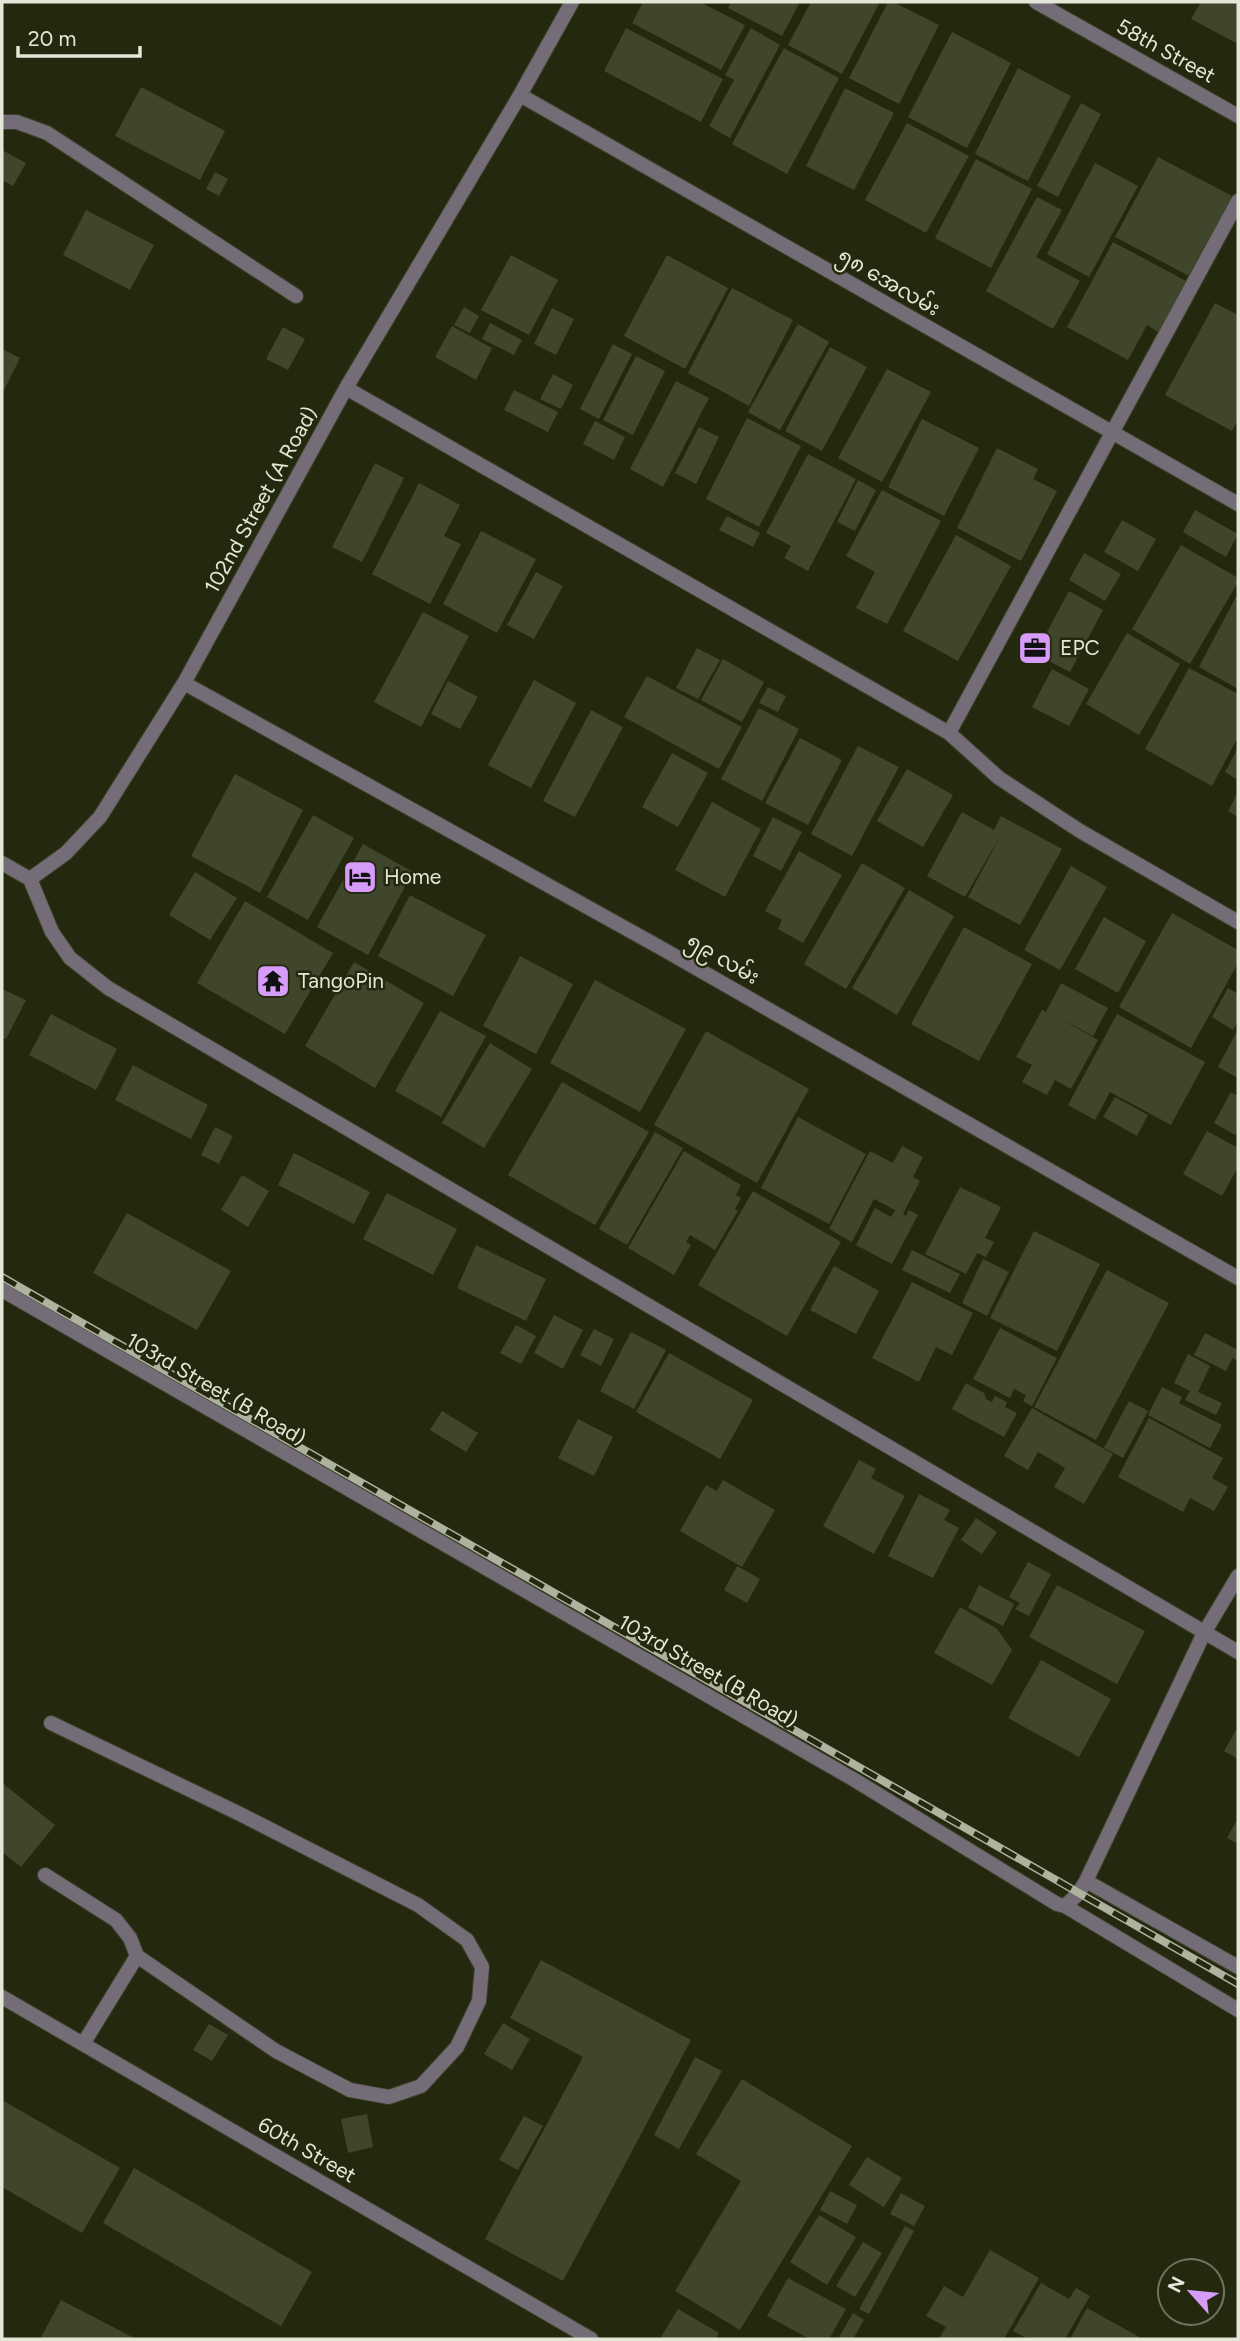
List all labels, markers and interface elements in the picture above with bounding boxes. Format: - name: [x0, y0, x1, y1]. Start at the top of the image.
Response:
- street label: 58th Street: [1113, 13, 1220, 88]
- scale bar: [18, 14, 140, 58]
- text: 20 m: [28, 26, 76, 51]
- street label: ၅၈ အေလမ်း: [831, 240, 946, 325]
- street label: 102nd Street (A Road): [199, 402, 322, 597]
- office icon: EPC: [1016, 629, 1054, 667]
- place label: EPC: [1060, 635, 1100, 660]
- hotel icon: Home: [341, 858, 379, 896]
- place label: Home: [384, 864, 441, 889]
- street label: ၅၉ လမ်း: [680, 925, 765, 994]
- temple icon: TangoPin: [254, 962, 292, 1000]
- place label: TangoPin: [298, 968, 384, 993]
- street label: 103rd Street (B Road): [122, 1327, 311, 1450]
- street label: 103rd Street (B Road): [614, 1609, 803, 1732]
- street label: 60th Street: [254, 2111, 361, 2188]
- north arrow: [1156, 2257, 1226, 2327]
- text: N: [1163, 2273, 1190, 2296]

